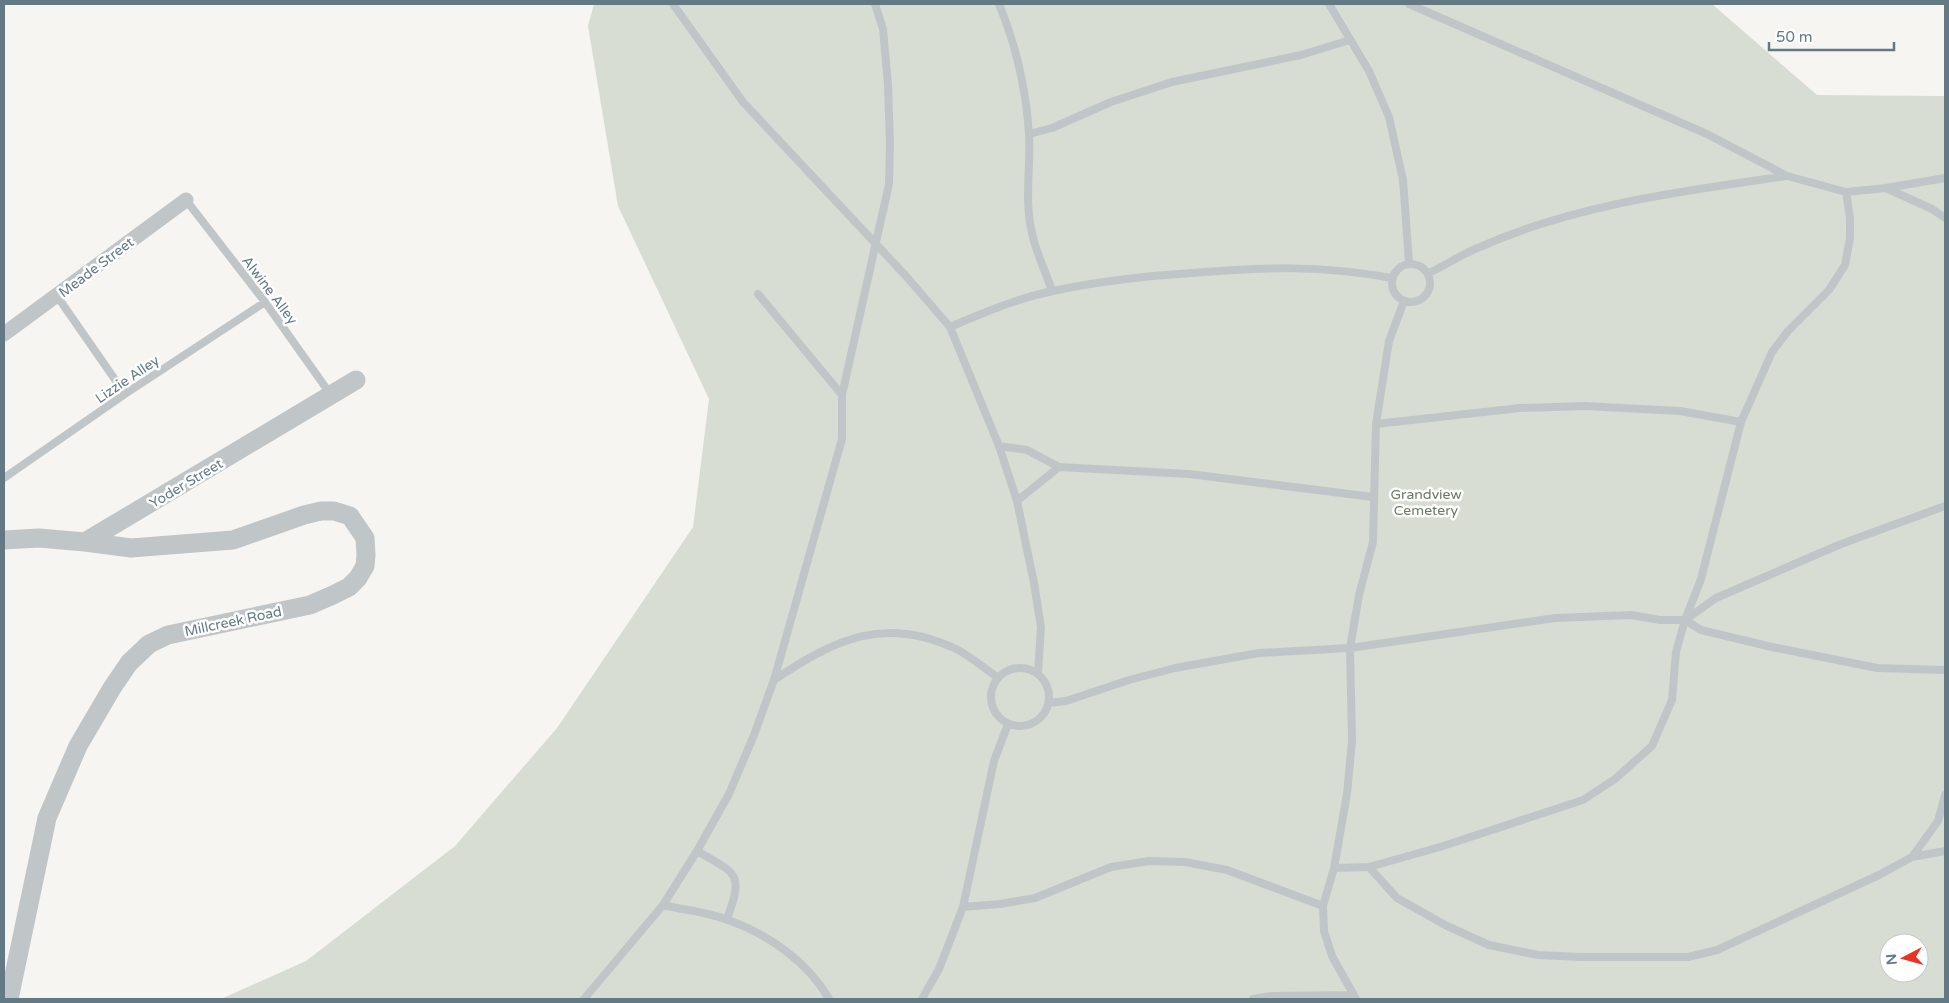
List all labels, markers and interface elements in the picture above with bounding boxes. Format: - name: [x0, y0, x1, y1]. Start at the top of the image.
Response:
- scale bar: [1769, 20, 1894, 52]
- text: 50 m: [1776, 28, 1813, 46]
- street label: Meade Street: [55, 233, 138, 301]
- street label: Alwine Alley: [238, 253, 301, 328]
- street label: Lizzie Alley: [92, 352, 163, 407]
- street label: Yoder Street: [147, 455, 226, 512]
- park label: Grandview Cemetery: [1390, 486, 1462, 519]
- street label: Millcreek Road: [183, 603, 283, 640]
- north arrow: [1879, 933, 1929, 983]
- text: N: [1883, 953, 1901, 966]

